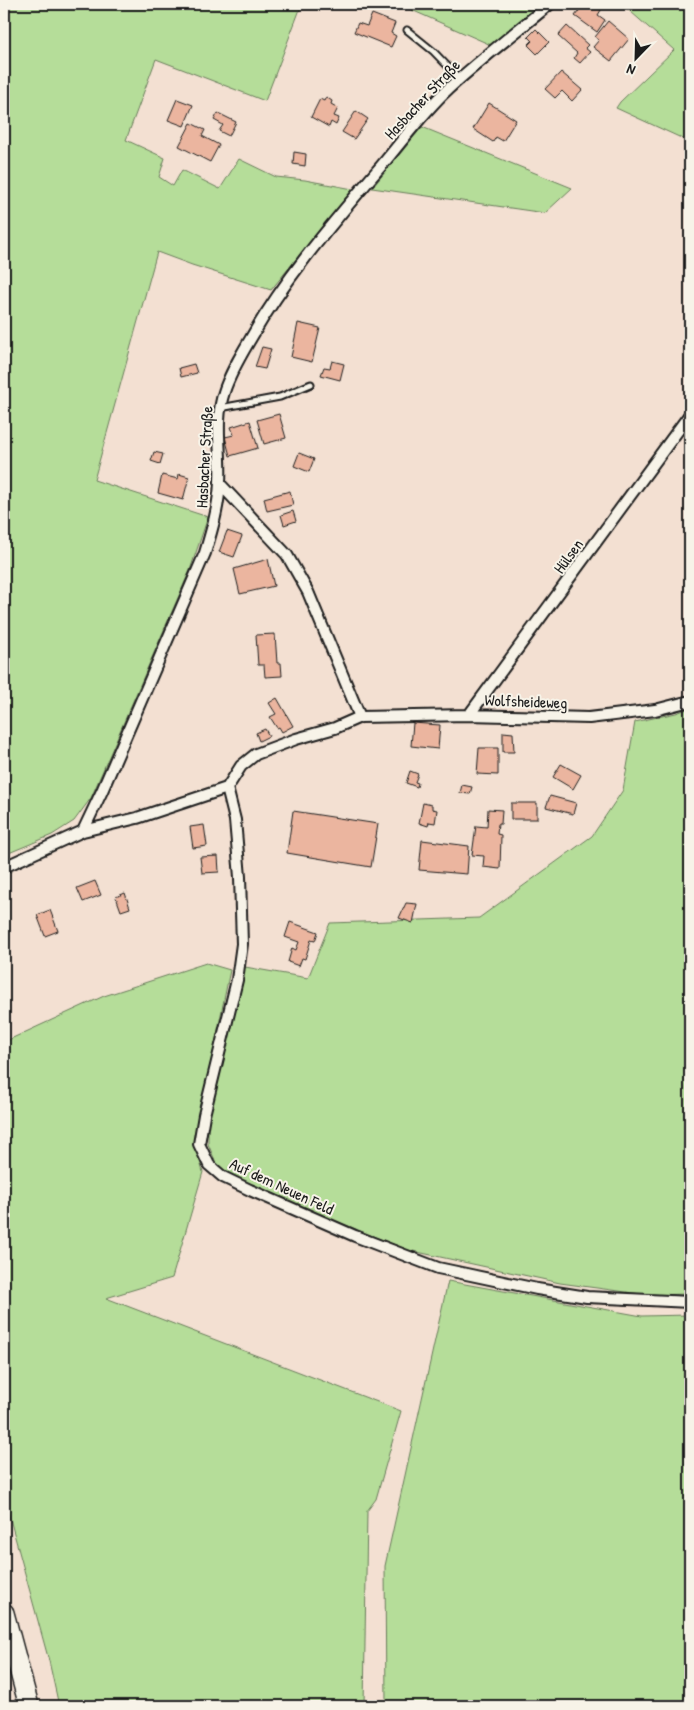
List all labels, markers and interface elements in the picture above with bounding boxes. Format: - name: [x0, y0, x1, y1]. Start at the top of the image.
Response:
- north arrow: [612, 32, 662, 82]
- street label: Hasbacher Straße: [379, 54, 465, 144]
- text: N: [623, 60, 638, 81]
- street label: Hasbacher Straße: [190, 405, 218, 509]
- street label: Hülsen: [548, 534, 588, 578]
- street label: Wolfsheideweg: [484, 689, 568, 713]
- street label: Auf dem Neuen Feld: [226, 1152, 338, 1220]

